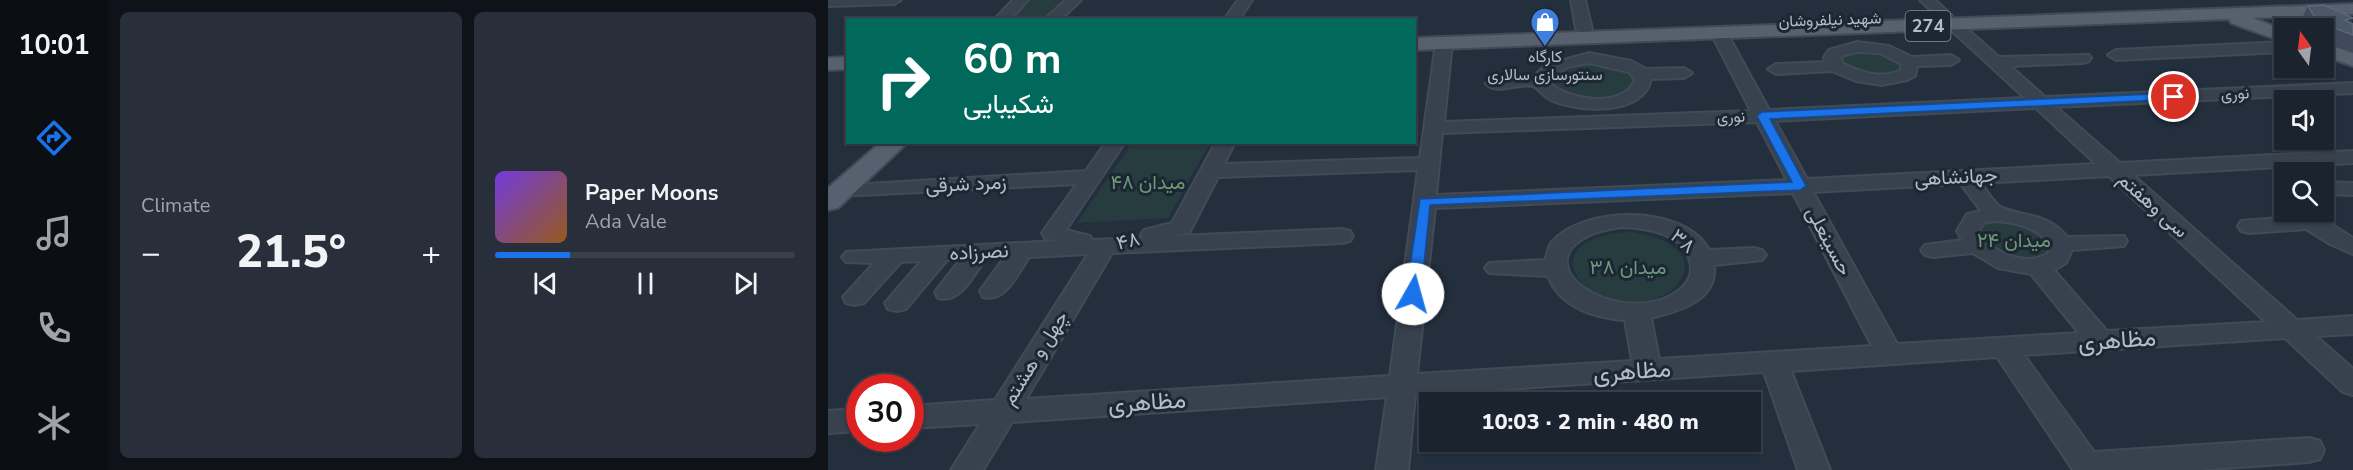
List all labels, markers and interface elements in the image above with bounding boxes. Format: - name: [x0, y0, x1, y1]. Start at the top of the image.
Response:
- shop icon: کارگاه سنتورسازی سالاری: [1529, 6, 1561, 48]
- street label: شهید نیلفروشان: [1778, 7, 1882, 33]
- road number: 274: [1906, 11, 1950, 41]
- north arrow: [2274, 18, 2334, 78]
- map controls: [2274, 18, 2334, 222]
- text: 10:01: [18, 27, 90, 64]
- text: 60 m: [963, 31, 1062, 88]
- icon: right: [864, 42, 942, 120]
- place label: کارگاه سنتورسازی سالاری: [1487, 46, 1603, 86]
- pin: [2148, 71, 2199, 122]
- icon: arrive: [2157, 80, 2190, 113]
- street label: نوری: [2220, 82, 2250, 106]
- text: شکیبایی: [963, 86, 1054, 123]
- button: sound: [2274, 90, 2334, 150]
- street label: نوری: [1716, 106, 1746, 128]
- icon: directions: [33, 117, 75, 159]
- street label: جهانشاهی: [1914, 161, 1998, 193]
- button: search: [2274, 162, 2334, 222]
- street label: سی وهفتم: [2112, 166, 2194, 244]
- street label: زمرد شرقی: [925, 168, 1007, 200]
- park label: میدان ۴۸: [1110, 169, 1186, 196]
- text: Paper Moons: [585, 178, 719, 208]
- text: Climate: [141, 192, 210, 219]
- street label: حسینعلی: [1799, 202, 1859, 280]
- text: Ada Vale: [585, 208, 667, 235]
- icon: music: [33, 212, 75, 254]
- text: 21.5°: [236, 222, 346, 283]
- street label: ۳۸: [1665, 223, 1701, 259]
- street label: ۴۸: [1113, 225, 1143, 257]
- park label: میدان ۲۴: [1977, 227, 2051, 254]
- text: −: [141, 231, 161, 276]
- text: +: [421, 231, 441, 276]
- street label: نصرزاده: [949, 237, 1009, 267]
- park label: میدان ۳۸: [1590, 254, 1666, 281]
- position arrow: [1381, 262, 1445, 326]
- icon: previous: [529, 267, 562, 300]
- icon: pause: [629, 267, 662, 300]
- icon: next: [729, 267, 762, 300]
- street label: چهل و هشتم: [995, 306, 1075, 410]
- icon: phone: [33, 307, 75, 349]
- street label: مظاهری: [2077, 321, 2157, 359]
- street label: مظاهری: [1592, 352, 1672, 390]
- speed limit sign: 30: [846, 374, 924, 452]
- street label: مظاهری: [1107, 383, 1187, 421]
- icon: climate: [33, 402, 75, 444]
- text: 10:03 · 2 min · 480 m: [1481, 407, 1699, 437]

